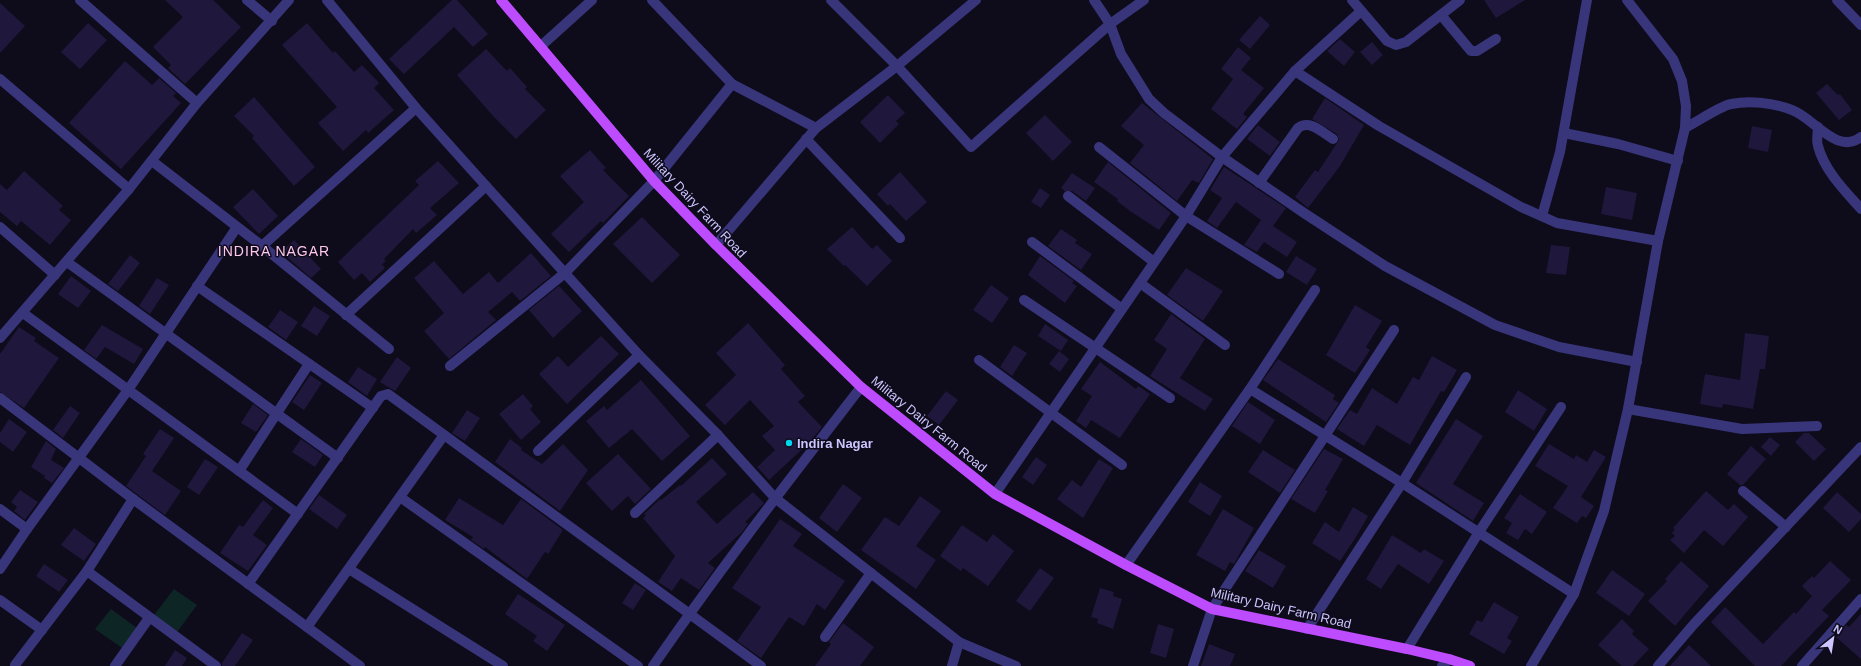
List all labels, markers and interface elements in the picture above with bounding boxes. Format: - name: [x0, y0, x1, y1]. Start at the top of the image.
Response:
- street label: Military Dairy Farm Road: [640, 145, 750, 261]
- district label: INDIRA NAGAR: [218, 243, 330, 259]
- street label: Military Dairy Farm Road: [868, 373, 990, 475]
- place label: Indira Nagar: [797, 436, 873, 451]
- marker: Indira Nagar: [784, 438, 794, 448]
- street label: Military Dairy Farm Road: [1209, 585, 1353, 631]
- north arrow: [1813, 618, 1853, 658]
- text: N: [1832, 622, 1844, 637]

